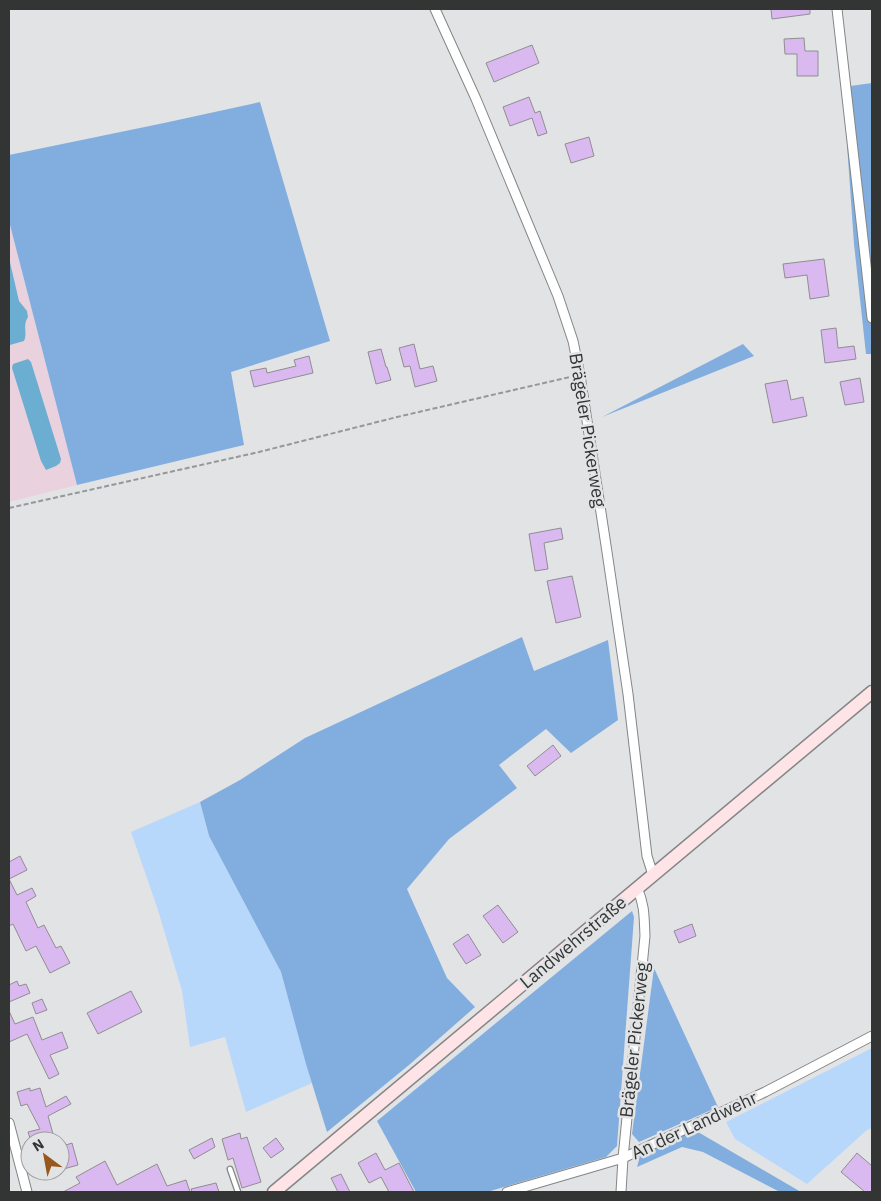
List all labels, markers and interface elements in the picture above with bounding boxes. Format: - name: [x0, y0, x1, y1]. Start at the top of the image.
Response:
- street label: Brägeler Pickerweg: [564, 351, 612, 509]
- street label: Landwehrstraße: [515, 891, 631, 993]
- street label: Brägeler Pickerweg: [614, 961, 654, 1119]
- street label: An der Landwehr: [627, 1085, 761, 1164]
- north arrow: [20, 1131, 70, 1181]
- text: N: [29, 1135, 47, 1155]

